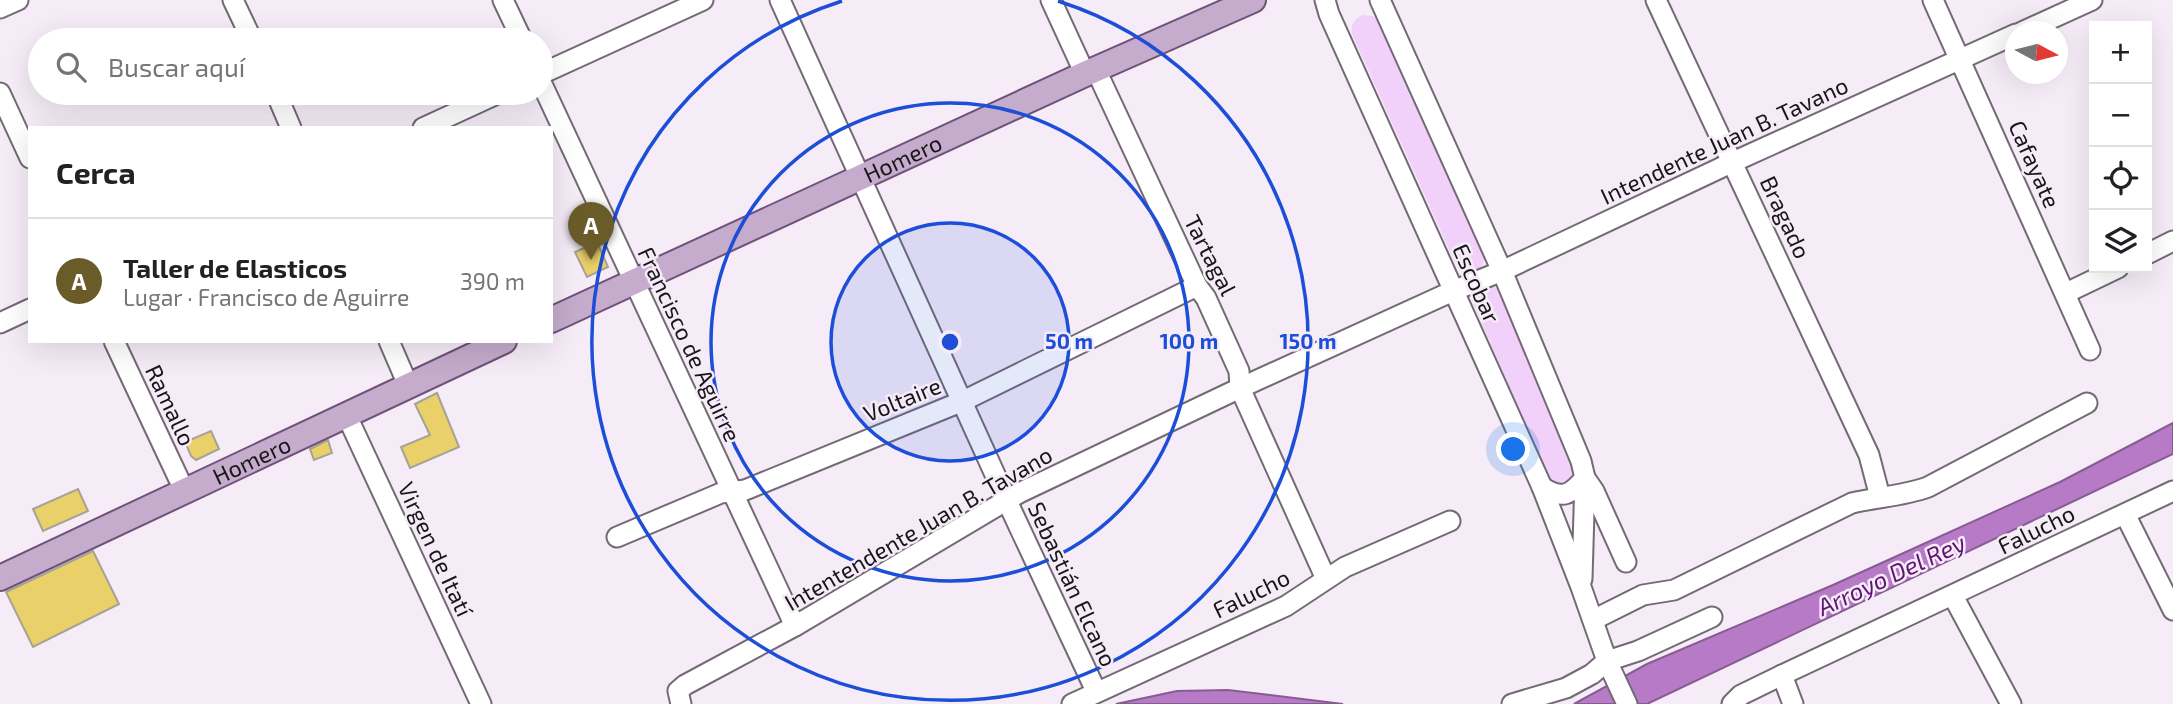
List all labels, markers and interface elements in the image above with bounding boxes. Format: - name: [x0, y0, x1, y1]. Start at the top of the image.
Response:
- north arrow: [2005, 21, 2068, 84]
- map controls: [2089, 21, 2152, 273]
- button: +: [2089, 21, 2152, 84]
- search box: [28, 28, 553, 105]
- icon: search: [52, 48, 90, 86]
- text: Buscar aquí: [108, 51, 245, 82]
- street label: Intendente Juan B. Tavano: [1596, 70, 1852, 210]
- button: −: [2089, 84, 2152, 147]
- street label: Cafayate: [2003, 116, 2067, 212]
- street label: Homero: [859, 128, 946, 188]
- button: locate: [2089, 147, 2152, 210]
- text: Cerca: [56, 154, 136, 190]
- street label: Bragado: [1755, 171, 1817, 263]
- pin: A: [568, 202, 614, 260]
- street label: Tartagal: [1179, 210, 1243, 300]
- button: layers: [2089, 210, 2152, 273]
- street label: Escobar: [1447, 239, 1507, 327]
- street label: Francisco de Aguirre: [633, 242, 747, 446]
- text: Taller de Elasticos: [123, 252, 347, 283]
- text: A: [71, 267, 87, 295]
- text: 390 m: [460, 267, 525, 295]
- text: Lugar · Francisco de Aguirre: [123, 283, 409, 311]
- text: 50 m: [1045, 328, 1093, 353]
- text: 100 m: [1160, 328, 1218, 353]
- text: 150 m: [1280, 328, 1336, 353]
- centre of rings: [938, 330, 962, 354]
- street label: Ramallo: [140, 360, 202, 450]
- street label: Voltaire: [859, 371, 945, 427]
- street label: Homero: [208, 429, 295, 490]
- your location: [1496, 432, 1530, 466]
- street label: Intentendente Juan B. Tavano: [779, 440, 1057, 616]
- street label: Virgen de Itatí: [393, 477, 480, 622]
- street label: Sebastián Elcano: [1023, 497, 1123, 671]
- street label: Falucho: [1993, 498, 2079, 560]
- water label: Arroyo Del Rey: [1811, 527, 1970, 621]
- street label: Falucho: [1208, 562, 1294, 624]

